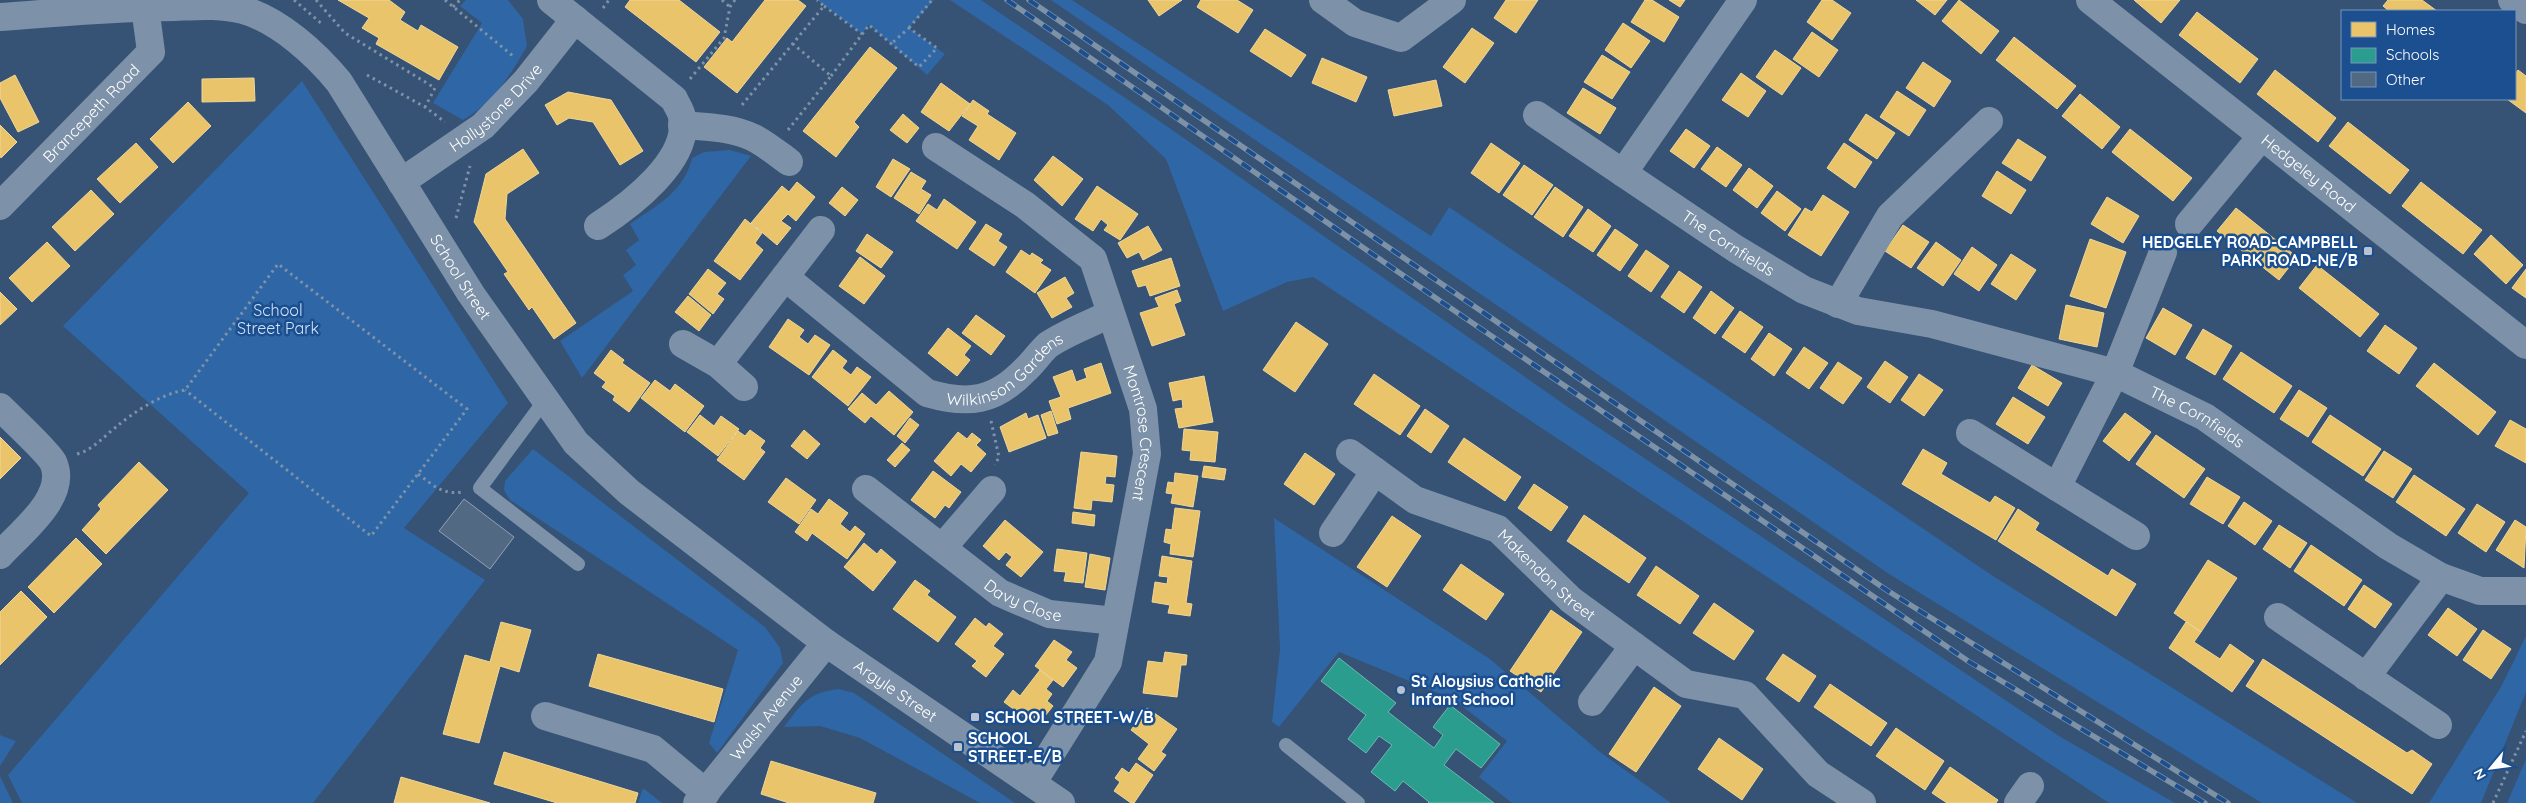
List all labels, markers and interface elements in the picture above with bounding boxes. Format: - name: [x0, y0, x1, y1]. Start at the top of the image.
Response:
- legend: [2341, 10, 2516, 100]
- text: Homes: [2386, 20, 2435, 39]
- text: Schools: [2386, 45, 2439, 64]
- street label: Hollystone Drive: [445, 59, 546, 156]
- street label: Brancepeth Road: [38, 60, 144, 167]
- text: Other: [2386, 70, 2426, 89]
- street label: Hedgeley Road: [2258, 130, 2360, 217]
- street label: The Cornfields: [1678, 205, 1778, 280]
- street label: School Street: [426, 230, 496, 323]
- place label: HEDGELEY ROAD-CAMPBELL PARK ROAD-NE/B: [2142, 232, 2358, 270]
- marker: HEDGELEY ROAD-CAMPBELL PARK ROAD-NE/B: [2362, 245, 2374, 257]
- park label: School Street Park: [237, 300, 319, 338]
- street label: Wilkinson Gardens: [945, 328, 1066, 410]
- street label: Montrose Crescent: [1119, 363, 1157, 503]
- street label: The Cornfields: [2146, 382, 2249, 452]
- street label: Makendon Street: [1494, 524, 1600, 625]
- street label: Davy Close: [980, 575, 1063, 625]
- street label: Argyle Street: [850, 655, 941, 726]
- street label: Walsh Avenue: [725, 670, 807, 764]
- place label: St Aloysius Catholic Infant School: [1411, 671, 1561, 709]
- marker: St Aloysius Catholic Infant School: [1395, 684, 1407, 696]
- place label: SCHOOL STREET-W/B: [985, 707, 1154, 727]
- marker: SCHOOL STREET-W/B: [969, 711, 981, 723]
- place label: SCHOOL STREET-E/B: [968, 728, 1062, 766]
- marker: SCHOOL STREET-E/B: [952, 741, 964, 753]
- north arrow: [2466, 743, 2516, 793]
- text: N: [2469, 765, 2490, 783]

